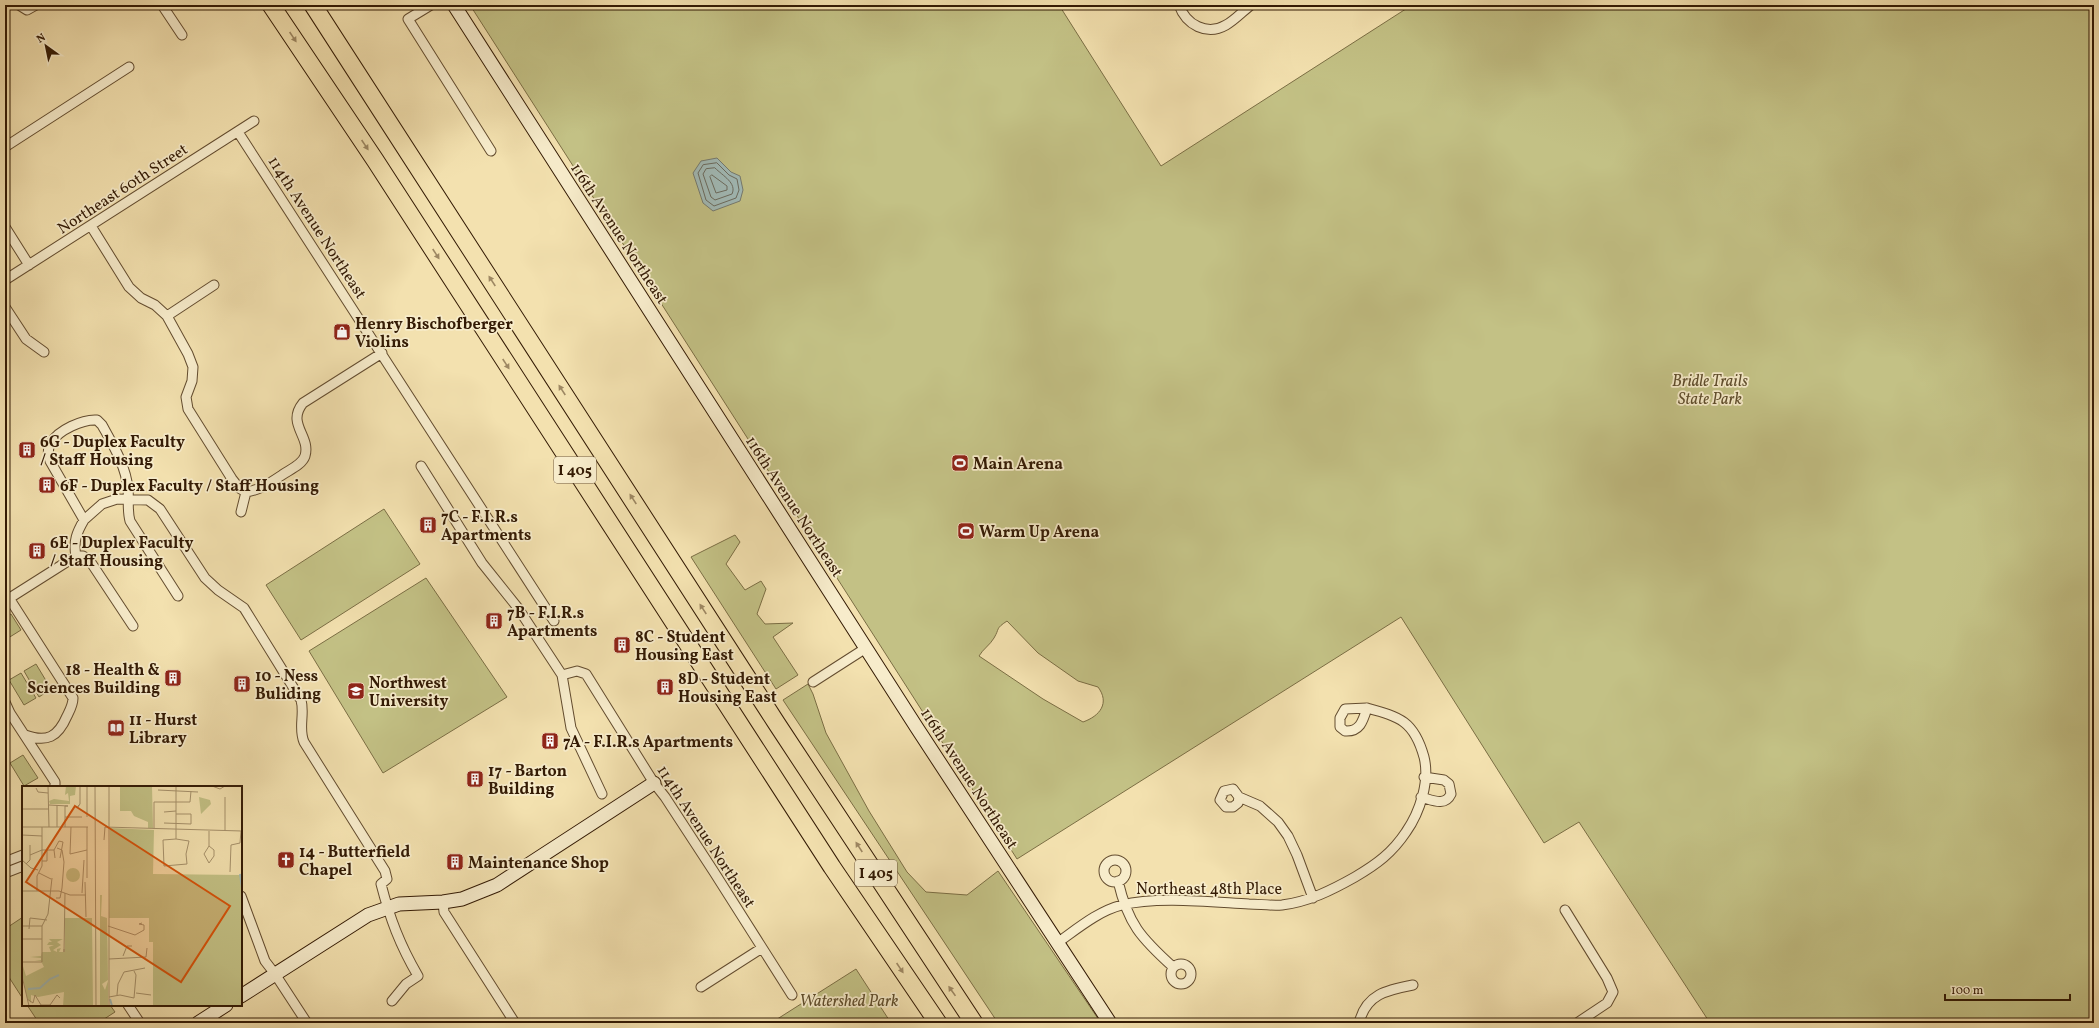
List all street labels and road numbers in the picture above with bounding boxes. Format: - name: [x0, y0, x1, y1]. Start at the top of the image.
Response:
- street label: Northeast 60th Street: [54, 139, 193, 240]
- street label: 114th Avenue Northeast: [262, 152, 371, 304]
- street label: 116th Avenue Northeast: [564, 159, 673, 309]
- street label: 116th Avenue Northeast: [739, 432, 848, 582]
- road number: I 405: [554, 457, 596, 483]
- street label: 116th Avenue Northeast: [914, 704, 1023, 854]
- street label: 114th Avenue Northeast: [651, 761, 760, 913]
- road number: I 405: [855, 860, 897, 886]
- street label: Northeast 48th Place: [1136, 879, 1282, 901]

